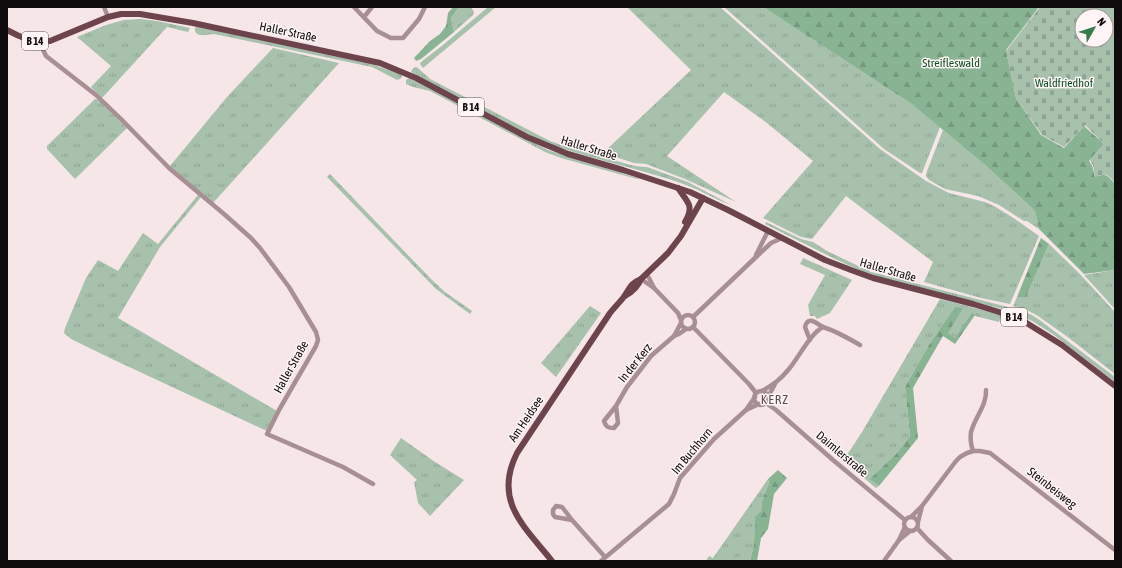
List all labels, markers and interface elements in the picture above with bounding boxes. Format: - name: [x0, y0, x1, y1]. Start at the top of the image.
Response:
- north arrow: [1074, 8, 1114, 48]
- text: N: [1095, 15, 1108, 28]
- street label: Haller Straße: [258, 19, 318, 45]
- road number: B 14: [22, 32, 48, 50]
- park label: Streifleswald: [922, 56, 980, 70]
- park label: Waldfriedhof: [1035, 76, 1094, 90]
- road number: B 14: [458, 98, 484, 116]
- street label: Haller Straße: [559, 133, 619, 163]
- street label: Haller Straße: [858, 255, 918, 285]
- road number: B 14: [1001, 308, 1027, 326]
- street label: Haller Straße: [271, 338, 311, 396]
- street label: In der Kerz: [615, 340, 655, 385]
- district label: KERZ: [761, 392, 789, 407]
- street label: Am Heidsee: [506, 393, 546, 445]
- street label: Im Buchhorn: [669, 425, 715, 477]
- street label: Daimlerstraße: [813, 428, 871, 480]
- street label: Steinbeisweg: [1025, 465, 1080, 512]

